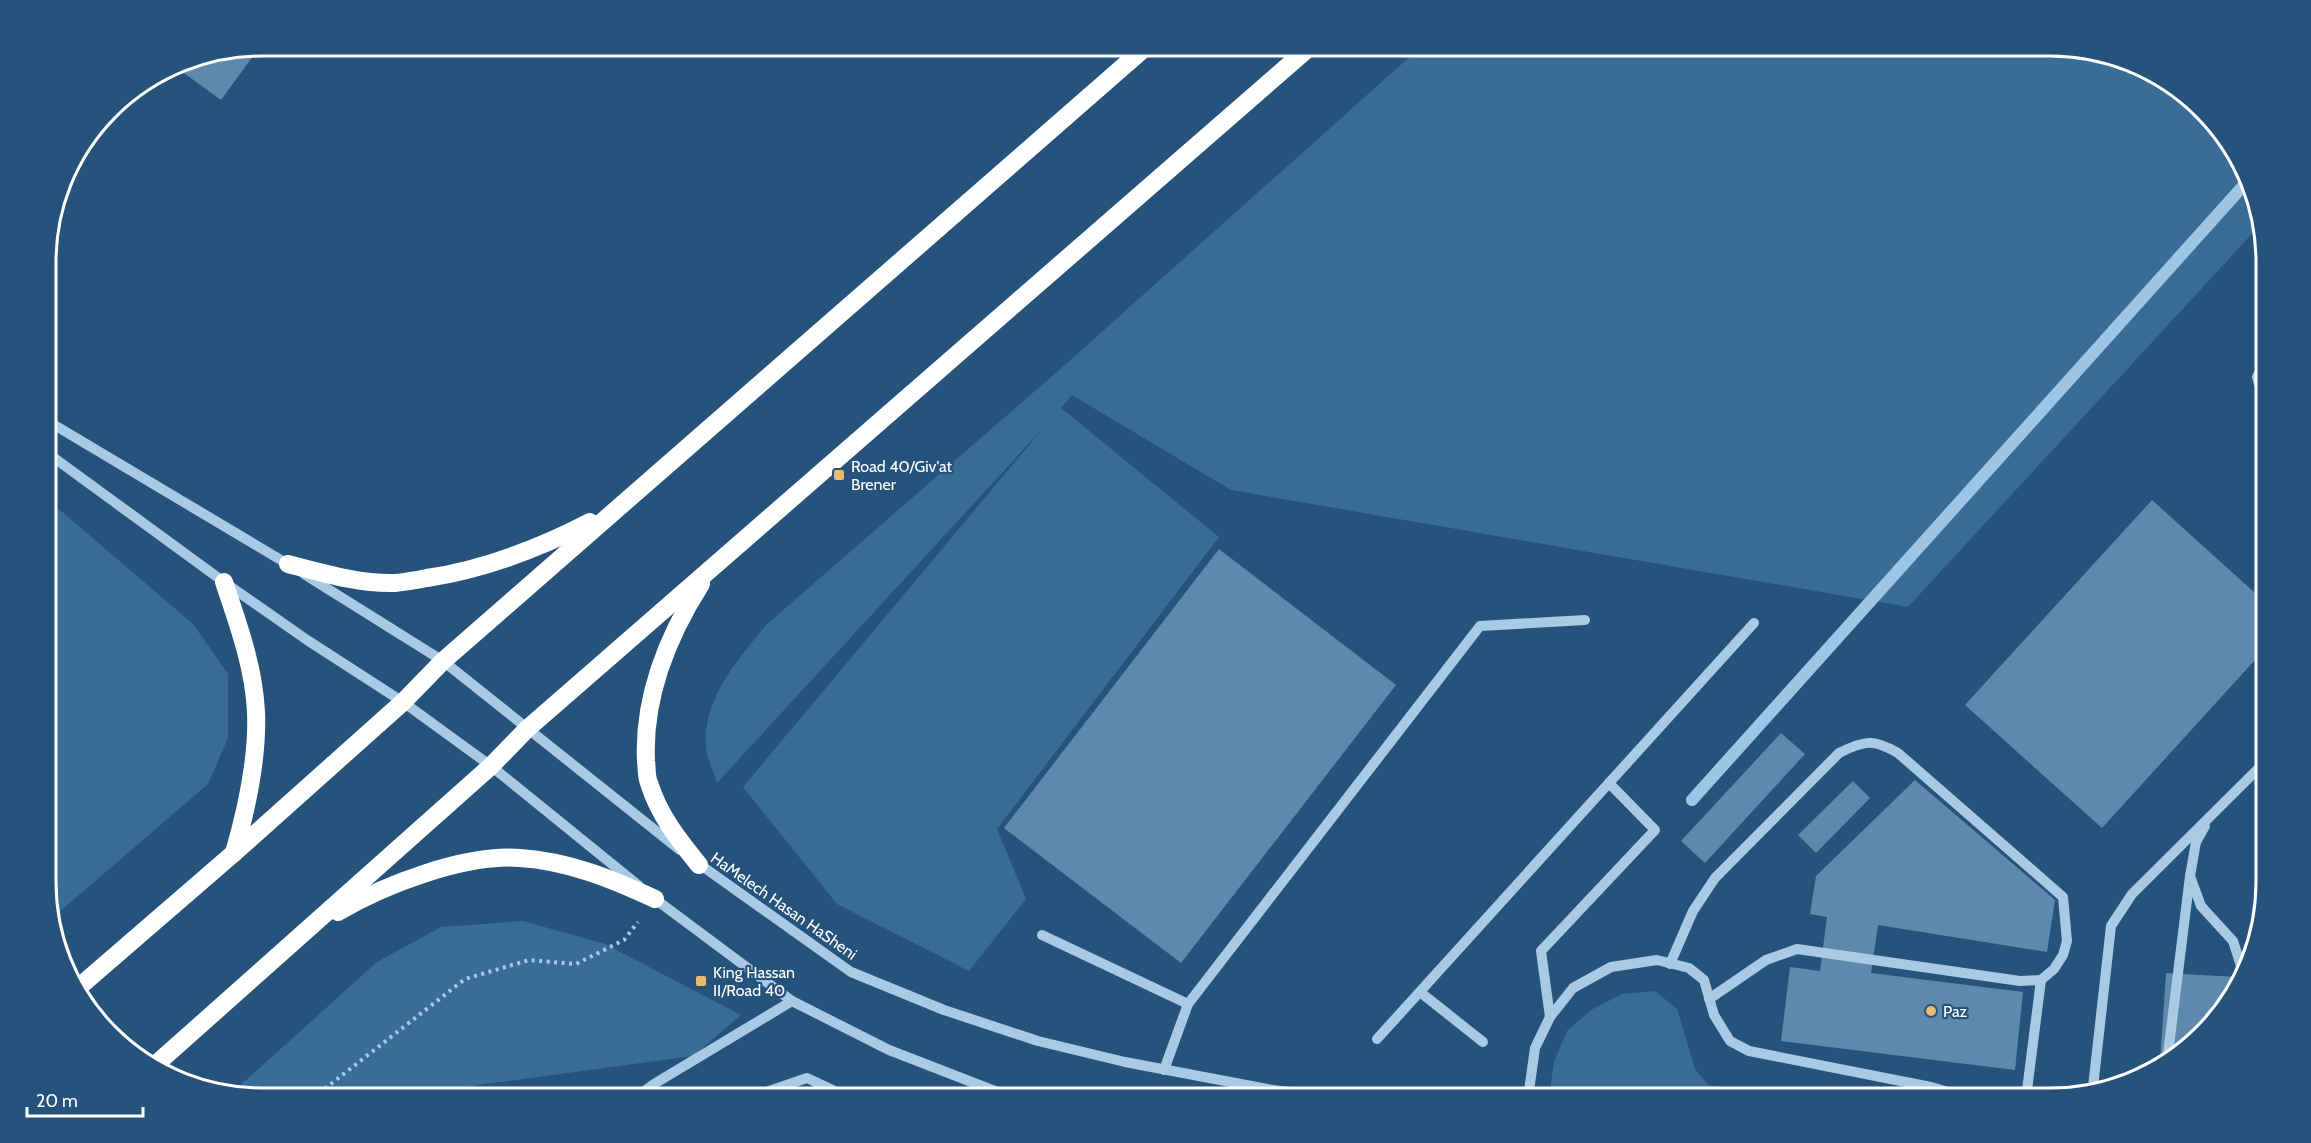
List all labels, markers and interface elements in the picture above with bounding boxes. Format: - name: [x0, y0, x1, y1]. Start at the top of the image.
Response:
- place label: Road 40/Giv'at Brener: [851, 457, 952, 494]
- marker: Road 40/Giv'at Brener: [832, 468, 846, 482]
- street label: HaMelech Hasan HaSheni: [707, 848, 861, 964]
- place label: King Hassan II/Road 40: [713, 963, 795, 1000]
- marker: King Hassan II/Road 40: [694, 974, 708, 988]
- place label: Paz: [1943, 1002, 1968, 1021]
- marker: Paz: [1924, 1004, 1938, 1018]
- scale bar: [27, 1080, 142, 1118]
- text: 20 m: [36, 1090, 78, 1112]

